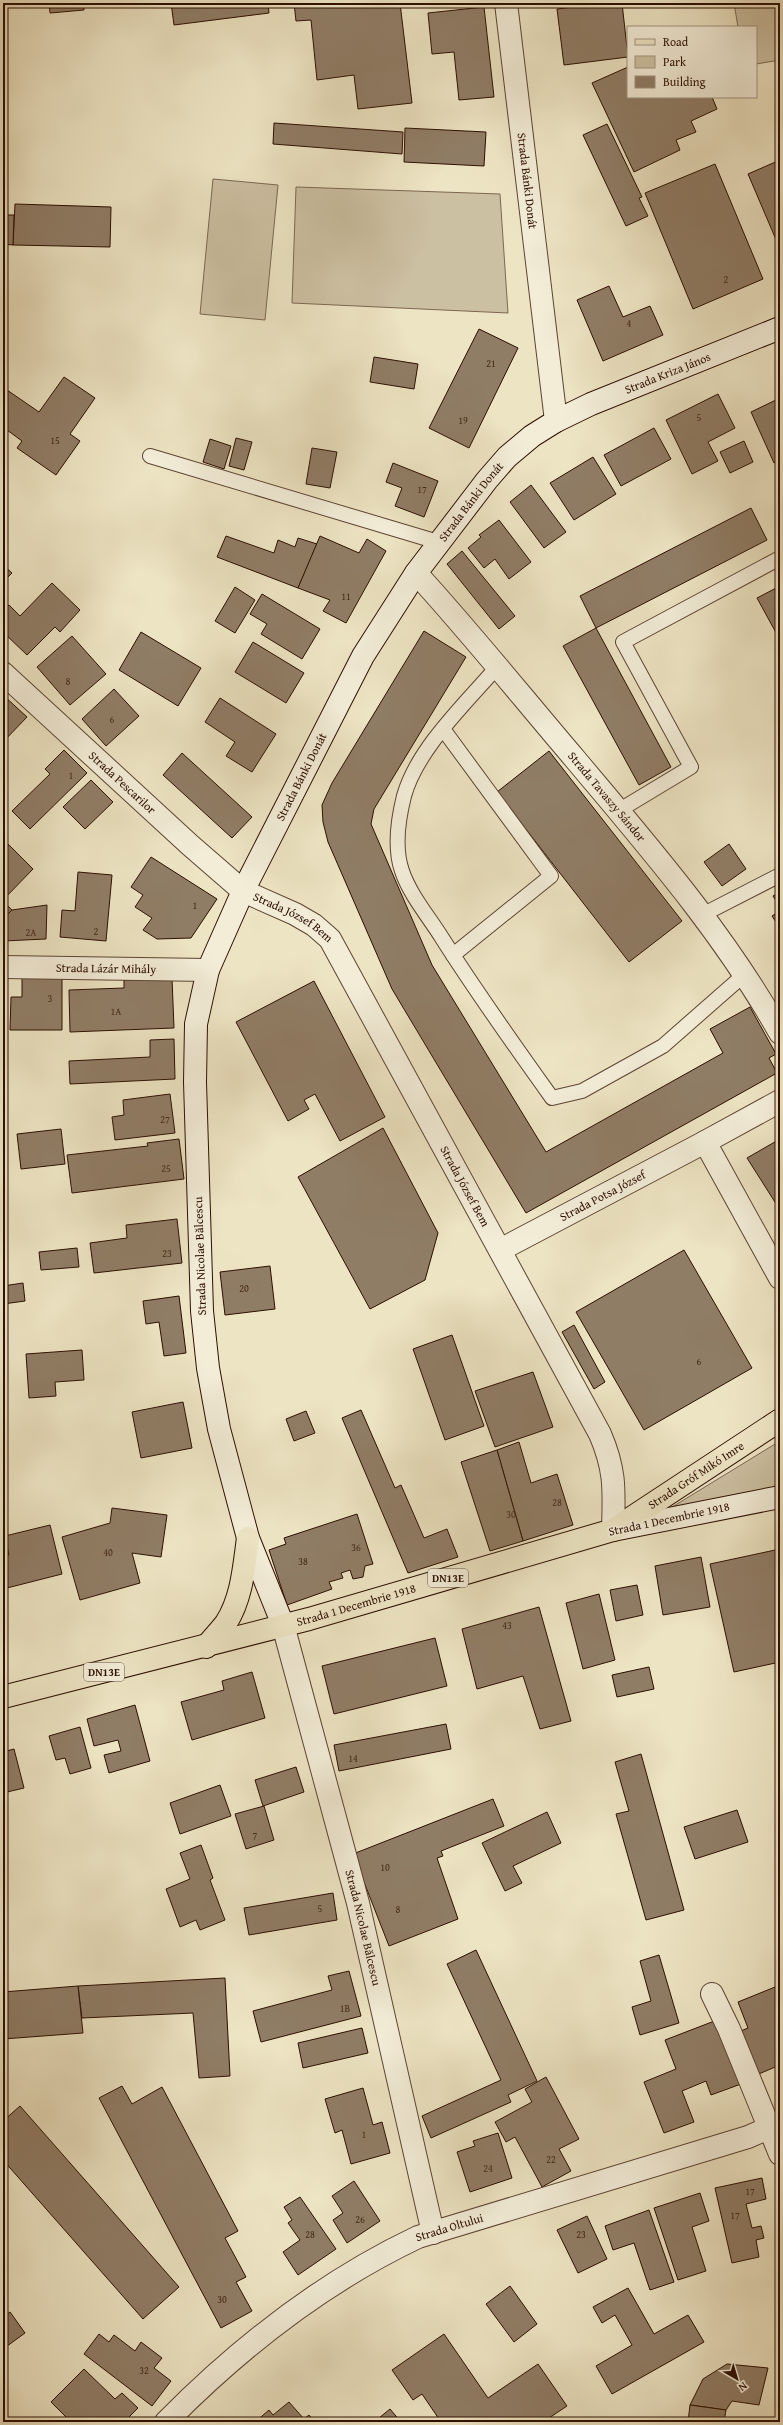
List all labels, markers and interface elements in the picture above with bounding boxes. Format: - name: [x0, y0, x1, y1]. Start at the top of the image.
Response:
- legend: [627, 26, 757, 98]
- text: Road: [663, 33, 689, 50]
- text: Park: [663, 53, 687, 70]
- text: Building: [663, 73, 706, 90]
- street label: Strada Bánki Donát: [514, 132, 542, 230]
- house number: 2: [724, 272, 729, 287]
- house number: 4: [627, 316, 632, 331]
- street label: Strada Kriza János: [622, 348, 713, 398]
- house number: 21: [486, 356, 496, 371]
- house number: 5: [697, 410, 702, 425]
- house number: 19: [458, 413, 468, 428]
- house number: 15: [50, 433, 60, 448]
- street label: Strada Bánki Donát: [434, 457, 508, 545]
- house number: 17: [417, 482, 427, 497]
- house number: 11: [341, 589, 351, 604]
- house number: 8: [66, 674, 71, 689]
- house number: 6: [110, 712, 115, 727]
- street label: Strada Bánki Donát: [271, 729, 331, 823]
- street label: Strada Pescarilor: [85, 747, 160, 818]
- street label: Strada Tavaszy Sándor: [564, 748, 650, 845]
- house number: 1: [69, 768, 74, 783]
- street label: Strada József Bem: [251, 888, 337, 946]
- house number: 1: [193, 898, 198, 913]
- house number: 2: [94, 924, 99, 939]
- house number: 2A: [26, 925, 36, 940]
- street label: Strada Lázár Mihály: [56, 959, 156, 977]
- house number: 3: [48, 991, 53, 1006]
- house number: 1A: [111, 1004, 121, 1019]
- house number: 27: [160, 1112, 170, 1127]
- street label: Strada József Bem: [436, 1143, 494, 1230]
- house number: 25: [161, 1161, 171, 1176]
- street label: Strada Potsa József: [557, 1165, 649, 1225]
- street label: Strada Nicolae Bălcescu: [189, 1196, 210, 1316]
- house number: 23: [162, 1246, 172, 1261]
- house number: 20: [239, 1281, 249, 1296]
- house number: 6: [697, 1354, 702, 1369]
- street label: Strada Gróf Mikó Imre: [644, 1437, 748, 1513]
- house number: 28: [552, 1495, 562, 1510]
- street label: Strada 1 Decembrie 1918: [607, 1497, 731, 1540]
- house number: 30: [506, 1507, 516, 1522]
- house number: 36: [351, 1540, 361, 1555]
- house number: 40: [103, 1545, 113, 1560]
- house number: 38: [298, 1554, 308, 1569]
- road number: DN13E: [428, 1569, 468, 1587]
- street label: Strada 1 Decembrie 1918: [295, 1579, 418, 1630]
- house number: 43: [502, 1618, 512, 1633]
- road number: DN13E: [84, 1663, 124, 1681]
- house number: 14: [348, 1751, 358, 1766]
- house number: 7: [253, 1828, 258, 1843]
- house number: 10: [380, 1860, 390, 1875]
- street label: Strada Nicolae Bălcescu: [341, 1868, 386, 1988]
- house number: 5: [318, 1901, 323, 1916]
- house number: 8: [396, 1902, 401, 1917]
- house number: 1B: [340, 2001, 351, 2016]
- house number: 1: [362, 2127, 367, 2142]
- house number: 22: [546, 2152, 556, 2167]
- house number: 24: [483, 2161, 493, 2176]
- house number: 17: [745, 2184, 755, 2199]
- house number: 17: [730, 2208, 740, 2223]
- street label: Strada Oltului: [413, 2209, 486, 2245]
- house number: 26: [355, 2212, 365, 2227]
- house number: 28: [305, 2227, 315, 2242]
- house number: 23: [576, 2227, 586, 2242]
- house number: 30: [217, 2292, 227, 2307]
- north arrow: [717, 2359, 757, 2399]
- house number: 32: [139, 2363, 149, 2378]
- text: N: [735, 2378, 751, 2396]

